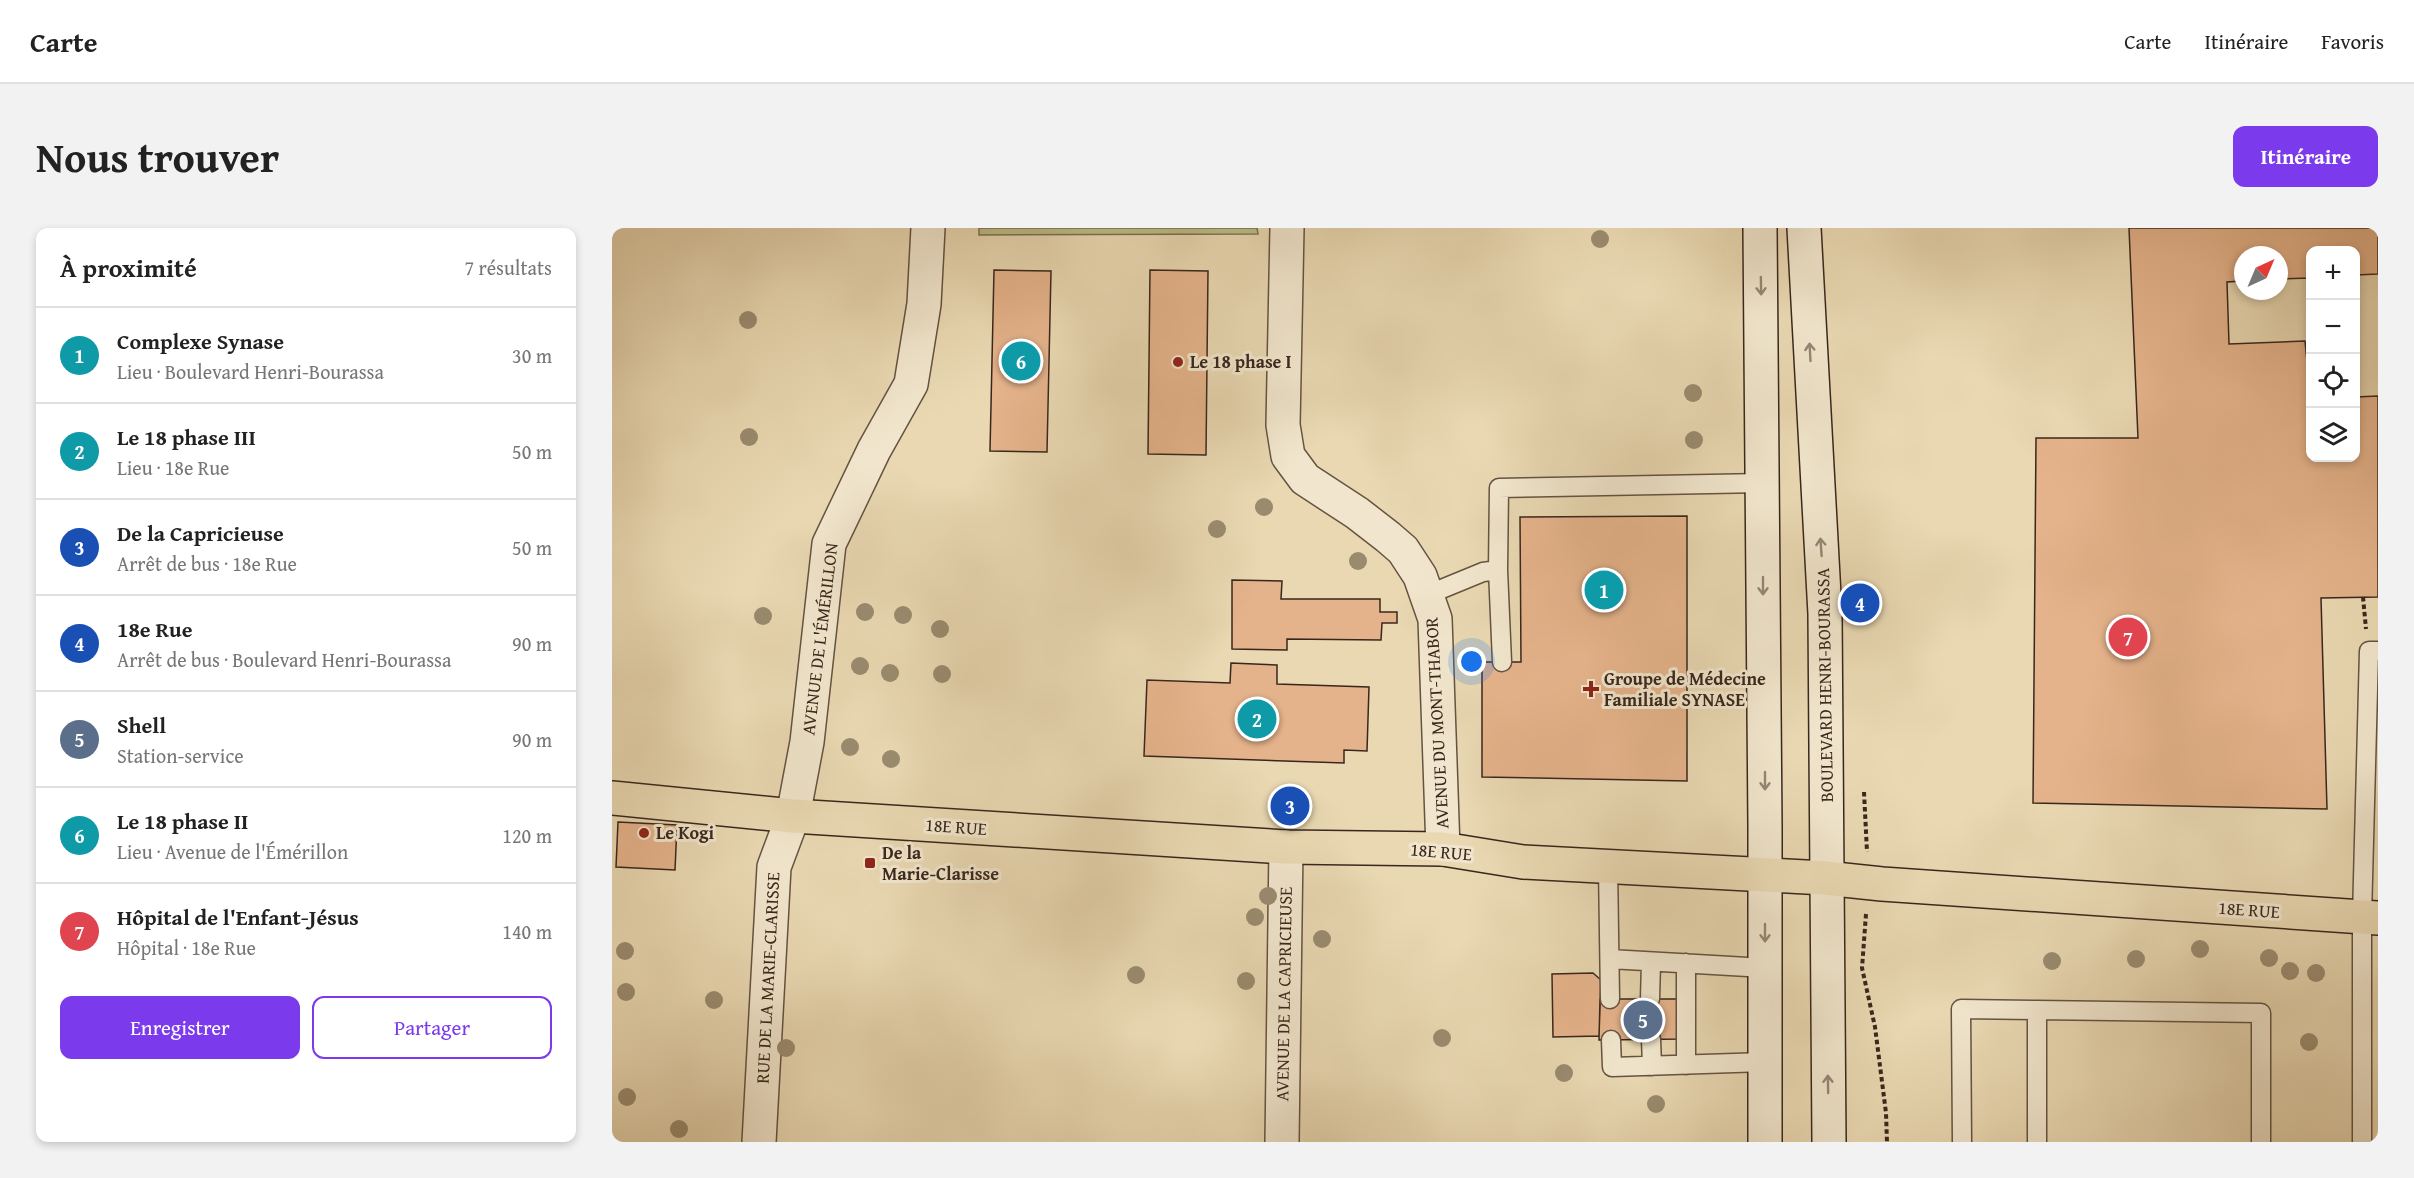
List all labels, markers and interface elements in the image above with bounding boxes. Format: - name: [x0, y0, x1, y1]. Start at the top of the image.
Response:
- text: Carte: [30, 21, 97, 62]
- text: Carte: [2124, 26, 2171, 57]
- text: Itinéraire: [2204, 26, 2288, 57]
- text: Favoris: [2321, 26, 2384, 57]
- text: Nous trouver: [36, 126, 279, 187]
- button: Itinéraire: [2233, 126, 2378, 187]
- north arrow: [2234, 246, 2288, 300]
- map controls: [2306, 246, 2360, 462]
- button: +: [2306, 246, 2360, 300]
- text: À proximité: [60, 248, 197, 287]
- text: 7 résultats: [464, 253, 552, 282]
- one-way arrow: [1755, 276, 1767, 296]
- button: −: [2306, 300, 2360, 354]
- text: Complexe Synase: [117, 325, 284, 357]
- pin: 6: [1002, 338, 1040, 384]
- text: 1: [74, 341, 85, 370]
- text: 30 m: [512, 341, 552, 370]
- one-way arrow: [1805, 343, 1816, 363]
- place label: Le 18 phase I: [1190, 348, 1292, 375]
- button: locate: [2306, 354, 2360, 408]
- marker: Le 18 phase I: [1171, 355, 1185, 369]
- text: Lieu · Boulevard Henri-Bourassa: [117, 357, 384, 386]
- button: layers: [2306, 408, 2360, 462]
- text: Le 18 phase III: [117, 421, 256, 453]
- text: 2: [74, 437, 85, 466]
- text: 50 m: [512, 437, 552, 466]
- text: Lieu · 18e Rue: [117, 453, 229, 482]
- text: De la Capricieuse: [117, 517, 284, 549]
- text: 3: [74, 533, 85, 562]
- text: 50 m: [512, 533, 552, 562]
- one-way arrow: [1815, 537, 1826, 557]
- street label: AVENUE DE L'ÉMÉRILLON: [794, 541, 845, 737]
- text: Arrêt de bus · 18e Rue: [117, 549, 297, 578]
- street label: BOULEVARD HENRI-BOURASSA: [1809, 567, 1840, 803]
- pin: 1: [1584, 568, 1624, 613]
- one-way arrow: [1757, 576, 1769, 596]
- pin: 4: [1840, 580, 1880, 626]
- text: 18e Rue: [117, 613, 193, 645]
- pin: 7: [2108, 614, 2148, 660]
- street label: AVENUE DU MONT-THABOR: [1417, 616, 1456, 830]
- text: 4: [74, 629, 85, 658]
- text: 90 m: [512, 629, 552, 658]
- text: Arrêt de bus · Boulevard Henri-Bourassa: [117, 645, 451, 674]
- your location: [1457, 647, 1486, 676]
- place label: Groupe de Médecine Familiale SYNASE: [1604, 665, 1766, 713]
- marker: Groupe de Médecine Familiale SYNASE: [1582, 680, 1600, 698]
- pin: 2: [1238, 696, 1276, 742]
- text: Shell: [117, 709, 166, 741]
- text: 5: [74, 725, 85, 754]
- text: 90 m: [512, 725, 552, 754]
- text: Station-service: [117, 741, 244, 770]
- one-way arrow: [1759, 771, 1770, 791]
- pin: 3: [1270, 784, 1310, 828]
- text: Le 18 phase II: [117, 805, 248, 837]
- street label: 18E RUE: [924, 811, 988, 842]
- place label: Le Kogi: [656, 819, 715, 846]
- text: 6: [74, 821, 85, 850]
- text: 120 m: [502, 821, 552, 850]
- marker: Le Kogi: [637, 826, 651, 840]
- street label: 18E RUE: [1409, 835, 1473, 868]
- text: Lieu · Avenue de l'Émérillon: [117, 837, 348, 866]
- place label: De la Marie-Clarisse: [882, 839, 999, 887]
- marker: De la Marie-Clarisse: [863, 856, 877, 870]
- street label: RUE DE LA MARIE-CLARISSE: [748, 871, 787, 1084]
- street label: AVENUE DE LA CAPRICIEUSE: [1268, 886, 1299, 1102]
- street label: 18E RUE: [2217, 894, 2281, 925]
- text: Hôpital de l'Enfant-Jésus: [117, 901, 359, 933]
- text: 7: [74, 917, 85, 946]
- text: 140 m: [502, 917, 552, 946]
- one-way arrow: [1759, 923, 1771, 943]
- text: Hôpital · 18e Rue: [117, 933, 256, 962]
- button: Enregistrer: [60, 996, 300, 1059]
- button: Partager: [312, 996, 552, 1059]
- pin: 5: [1624, 998, 1662, 1042]
- one-way arrow: [1822, 1074, 1834, 1094]

